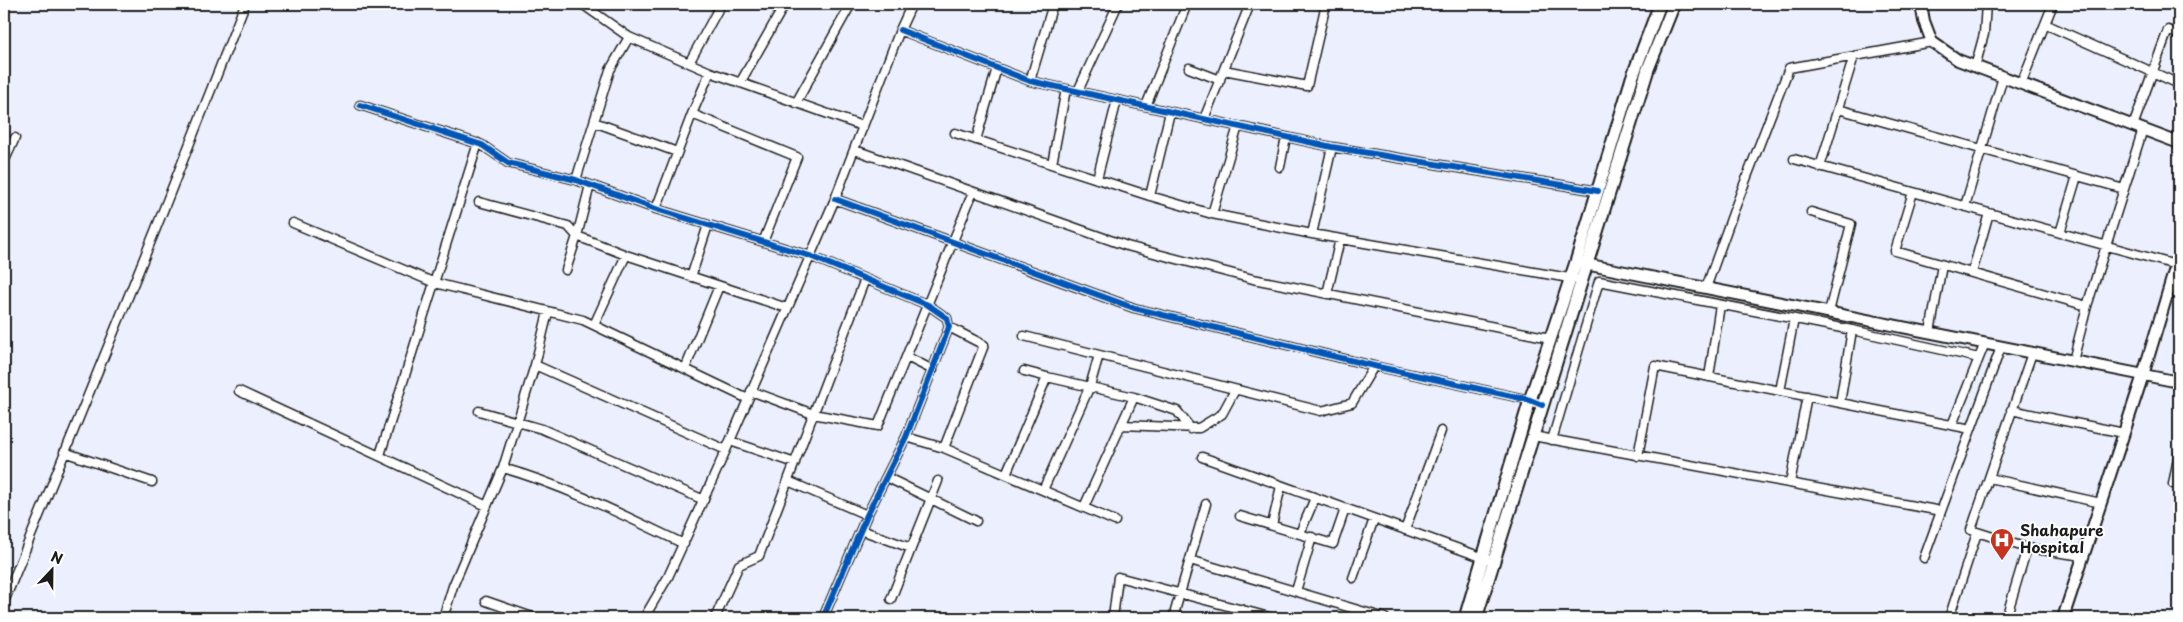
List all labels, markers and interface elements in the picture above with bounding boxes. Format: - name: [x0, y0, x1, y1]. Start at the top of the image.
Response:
- place label: Shahapure Hospital: [2020, 518, 2104, 558]
- hospital icon: Shahapure Hospital: [1989, 527, 2015, 561]
- north arrow: [28, 544, 78, 594]
- text: N: [48, 546, 66, 569]

